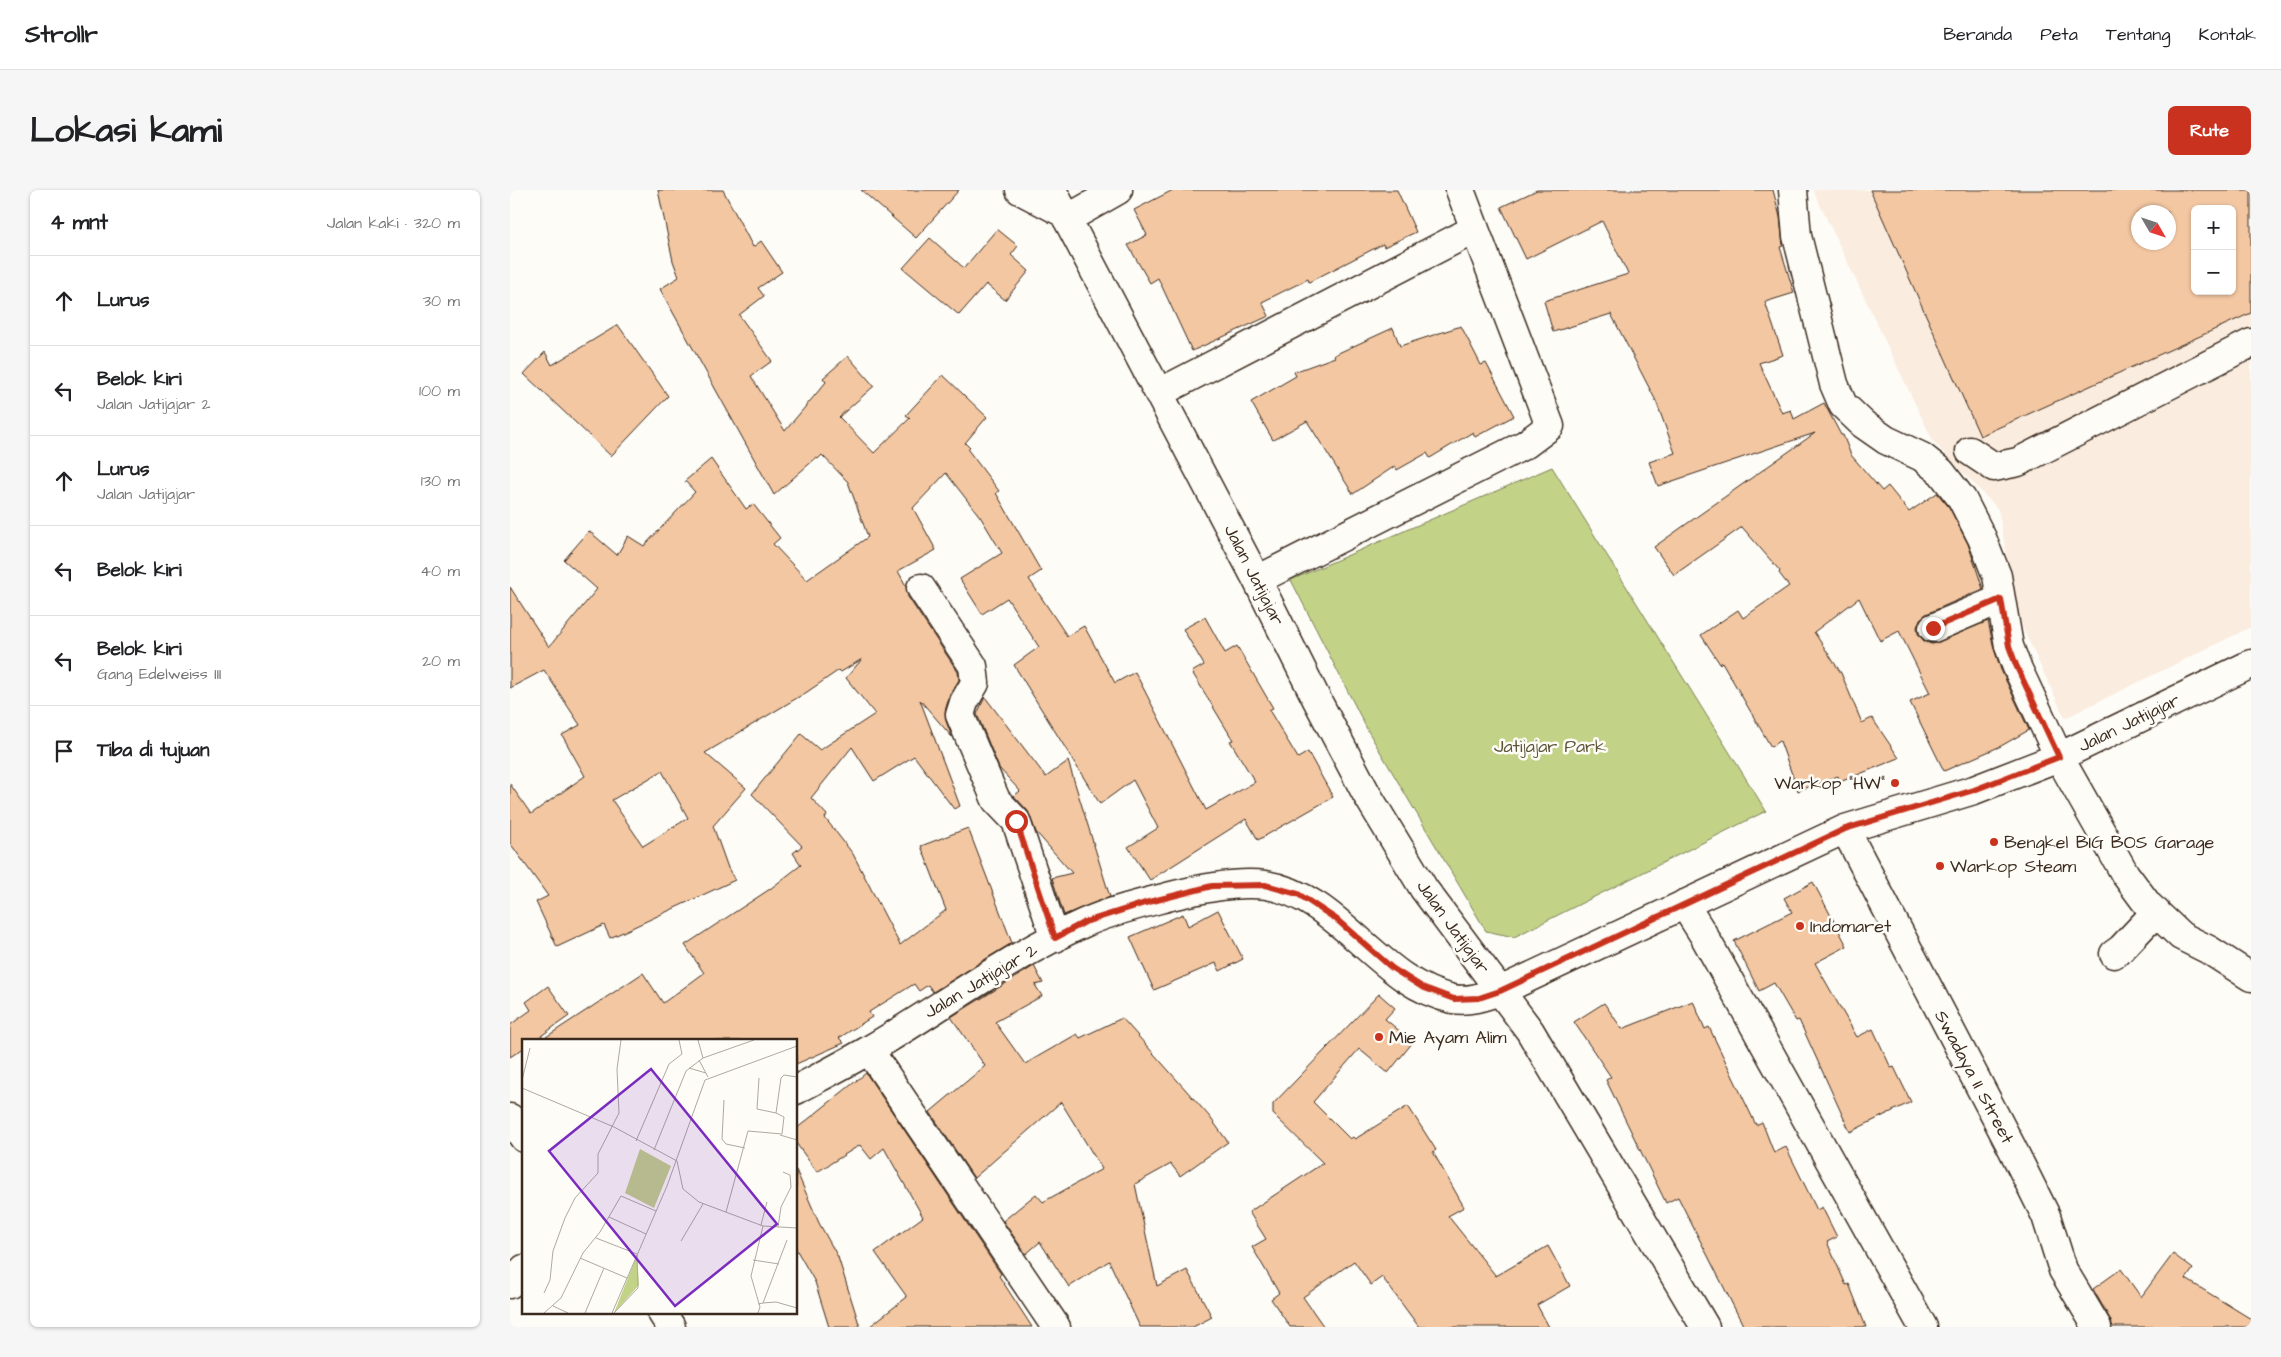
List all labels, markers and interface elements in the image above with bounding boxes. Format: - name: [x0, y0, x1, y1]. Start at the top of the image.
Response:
- text: Strollr: [25, 18, 98, 52]
- text: Beranda: [1943, 22, 2012, 47]
- text: Peta: [2040, 22, 2078, 47]
- text: Tentang: [2106, 22, 2170, 47]
- text: Kontak: [2198, 22, 2256, 47]
- text: Lokasi kami: [30, 106, 222, 155]
- button: Rute: [2168, 106, 2251, 155]
- north arrow: [2131, 205, 2176, 250]
- map controls: [2191, 205, 2236, 295]
- button: +: [2191, 205, 2236, 250]
- text: 4 mnt: [50, 208, 108, 237]
- text: Jalan kaki · 320 m: [327, 212, 460, 234]
- button: −: [2191, 250, 2236, 295]
- icon: ahead: [50, 287, 78, 315]
- text: Lurus: [97, 287, 149, 314]
- text: 30 m: [423, 290, 460, 312]
- text: Belok kiri: [97, 366, 182, 393]
- icon: left: [50, 377, 78, 405]
- text: 100 m: [419, 380, 460, 402]
- text: Jalan Jatijajar 2: [97, 393, 211, 415]
- text: Lurus: [97, 456, 149, 483]
- icon: ahead: [50, 467, 78, 495]
- text: 130 m: [421, 470, 460, 492]
- text: Jalan Jatijajar: [97, 483, 195, 505]
- street label: Jalan Jatijajar: [1218, 520, 1290, 630]
- icon: left: [50, 557, 78, 585]
- text: Belok kiri: [97, 557, 182, 584]
- text: 40 m: [420, 560, 460, 582]
- route end: [1922, 617, 1945, 640]
- text: Belok kiri: [97, 636, 182, 663]
- icon: left: [50, 647, 78, 675]
- text: 20 m: [422, 650, 460, 672]
- text: Gang Edelweiss III: [97, 663, 221, 685]
- street label: Jalan Jatijajar: [2074, 688, 2184, 758]
- park label: Jatijajar Park: [1494, 734, 1606, 759]
- icon: arrive: [50, 737, 78, 765]
- text: Tiba di tujuan: [97, 737, 209, 764]
- place label: Warkop "HW": [1774, 771, 1885, 796]
- marker: Warkop "HW": [1889, 777, 1901, 789]
- route start: [1005, 810, 1028, 833]
- place label: Bengkel BIG BOS Garage: [2004, 830, 2214, 856]
- marker: Bengkel BIG BOS Garage: [1988, 836, 2000, 848]
- place label: Warkop Steam: [1950, 854, 2076, 879]
- marker: Warkop Steam: [1934, 860, 1946, 872]
- street label: Jalan Jatijajar: [1410, 875, 1496, 979]
- place label: Indomaret: [1810, 914, 1892, 939]
- marker: Indomaret: [1794, 920, 1806, 932]
- street label: Jalan Jatijajar 2: [920, 937, 1043, 1025]
- street label: Swadaya II Street: [1927, 1006, 2020, 1149]
- place label: Mie Ayam Alim: [1389, 1025, 1506, 1051]
- marker: Mie Ayam Alim: [1373, 1031, 1385, 1043]
- inset map: [522, 1039, 798, 1314]

